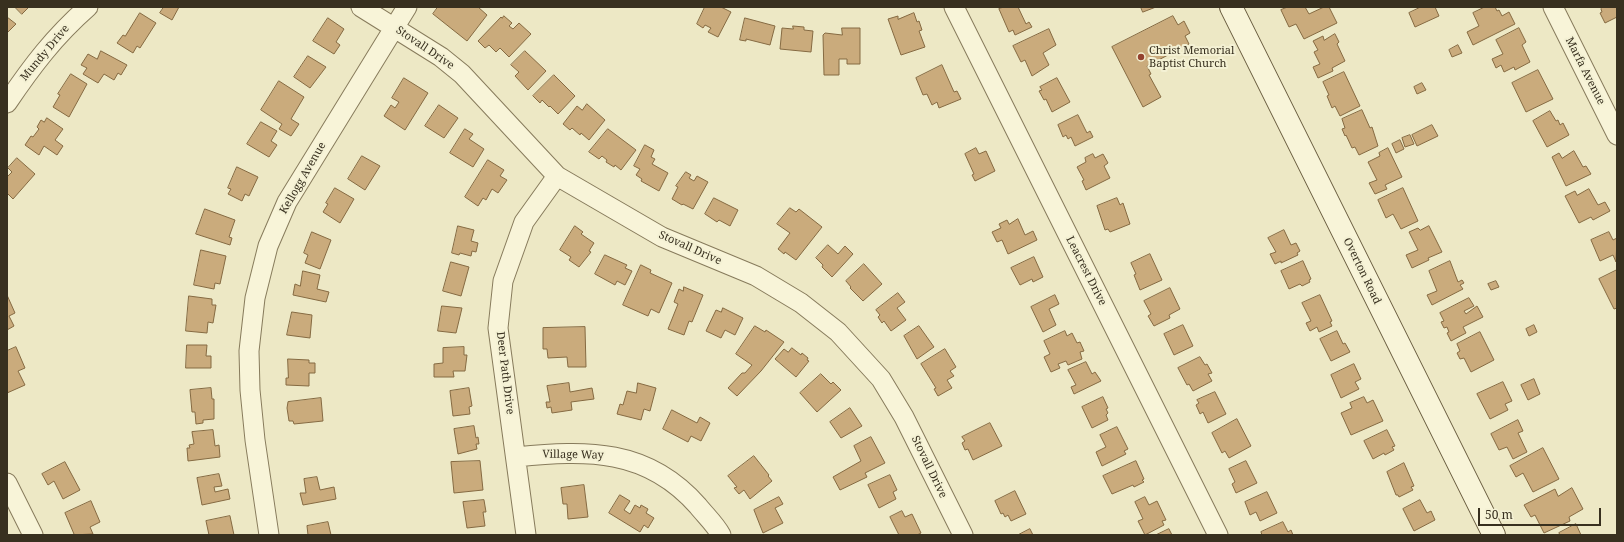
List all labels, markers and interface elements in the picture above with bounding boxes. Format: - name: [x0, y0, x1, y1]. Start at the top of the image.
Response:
- street label: Mundy Drive: [18, 22, 72, 84]
- street label: Stovall Drive: [393, 24, 457, 72]
- street label: Marfa Avenue: [1562, 35, 1608, 107]
- place label: Christ Memorial Baptist Church: [1149, 44, 1234, 70]
- marker: Christ Memorial Baptist Church: [1136, 52, 1146, 62]
- street label: Kellogg Avenue: [277, 140, 329, 216]
- street label: Stovall Drive: [657, 228, 723, 268]
- street label: Leacrest Drive: [1063, 234, 1109, 308]
- street label: Overton Road: [1340, 236, 1384, 306]
- street label: Deer Path Drive: [493, 331, 517, 415]
- street label: Stovall Drive: [908, 434, 950, 500]
- street label: Village Way: [542, 448, 604, 462]
- scale bar: [1480, 500, 1603, 526]
- text: 50 m: [1485, 506, 1513, 523]

